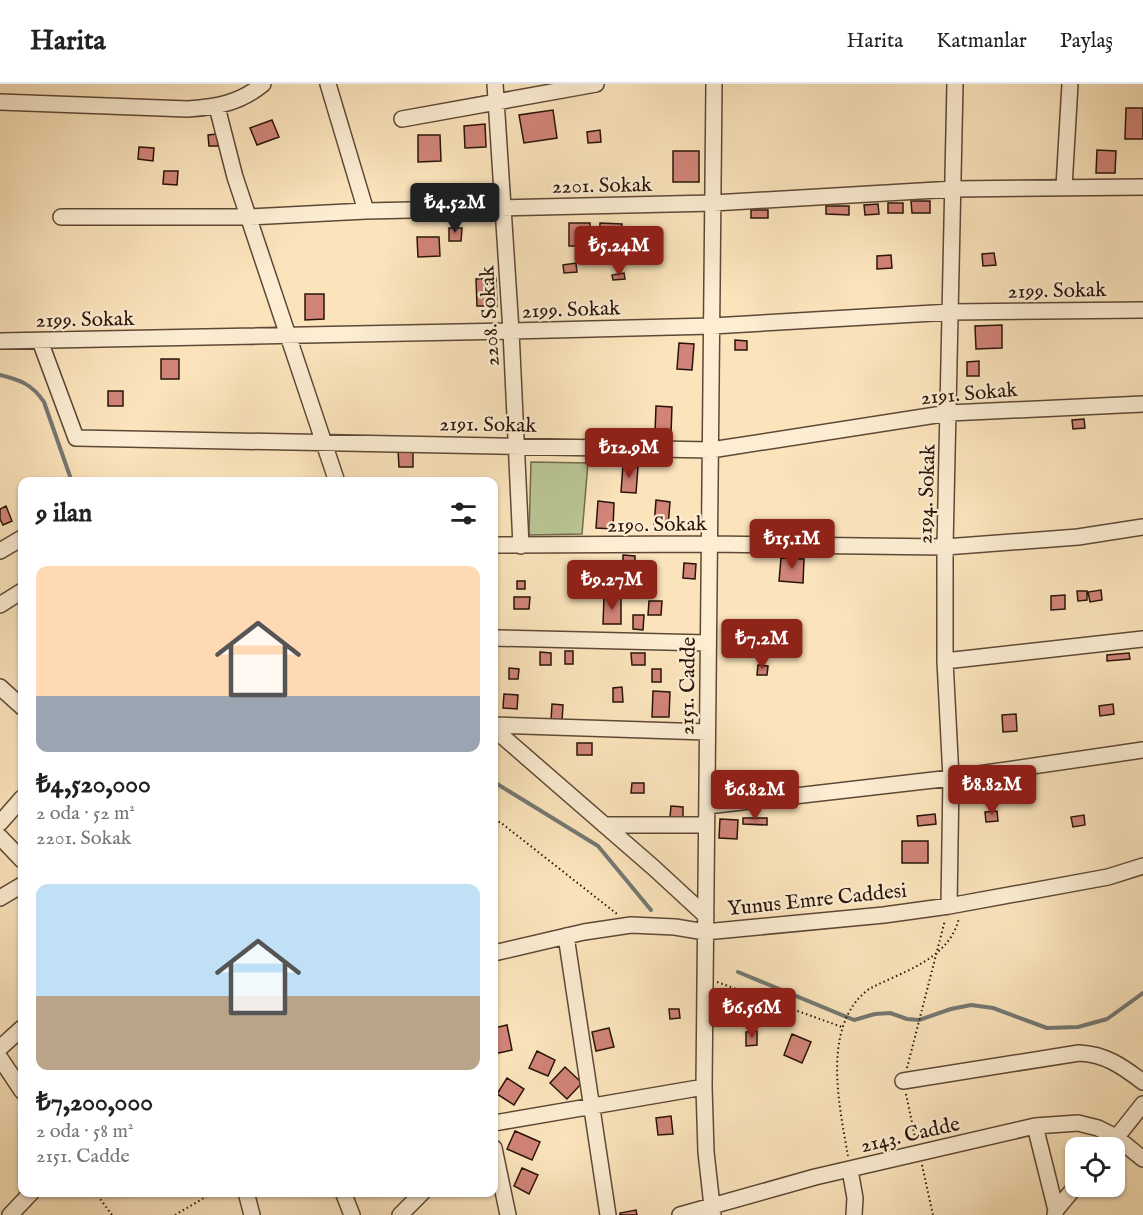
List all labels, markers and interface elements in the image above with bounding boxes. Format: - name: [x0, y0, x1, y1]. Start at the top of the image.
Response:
- text: Harita: [30, 24, 106, 59]
- text: Harita: [847, 28, 903, 55]
- text: Katmanlar: [936, 28, 1027, 55]
- text: Paylaş: [1060, 28, 1113, 55]
- street label: 2201. Sokak: [552, 172, 653, 201]
- pin: ₺4.52M: [406, 183, 504, 234]
- text: ₺4.52M: [424, 190, 486, 215]
- pin: ₺5.24M: [570, 226, 668, 277]
- text: ₺5.24M: [589, 233, 649, 258]
- street label: 2208. Sokak: [474, 264, 507, 367]
- street label: 2199. Sokak: [1007, 277, 1107, 306]
- street label: 2199. Sokak: [521, 295, 622, 326]
- street label: 2199. Sokak: [35, 306, 135, 335]
- street label: 2191. Sokak: [920, 377, 1019, 412]
- street label: 2191. Sokak: [439, 411, 538, 440]
- pin: ₺12.9M: [580, 428, 678, 479]
- text: ₺12.9M: [599, 435, 659, 460]
- street label: 2194. Sokak: [912, 443, 943, 545]
- text: 9 ilan: [36, 497, 92, 530]
- icon: filters: [447, 497, 480, 530]
- street label: 2190. Sokak: [607, 511, 708, 540]
- pin: ₺15.1M: [743, 519, 841, 570]
- text: ₺15.1M: [764, 526, 820, 551]
- pin: ₺9.27M: [563, 560, 661, 611]
- text: ₺9.27M: [581, 567, 643, 592]
- icon: home: [204, 605, 312, 713]
- pin: ₺7.2M: [720, 619, 804, 670]
- text: ₺7.2M: [735, 626, 789, 651]
- street label: 2151. Cadde: [674, 636, 703, 735]
- pin: ₺8.82M: [943, 765, 1041, 816]
- text: ₺4,520,000: [36, 768, 151, 801]
- pin: ₺6.82M: [706, 770, 804, 821]
- text: ₺8.82M: [962, 772, 1022, 797]
- text: ₺6.82M: [725, 777, 785, 802]
- text: 2 oda · 52 m²: [36, 801, 135, 826]
- text: 2201. Sokak: [36, 826, 132, 851]
- street label: Yunus Emre Caddesi: [726, 878, 908, 923]
- icon: home: [204, 923, 312, 1031]
- pin: ₺6.56M: [703, 988, 801, 1039]
- text: ₺6.56M: [723, 995, 781, 1020]
- text: ₺7,200,000: [36, 1086, 153, 1119]
- street label: 2143. Cadde: [858, 1111, 963, 1160]
- text: 2 oda · 58 m²: [36, 1119, 133, 1144]
- map controls: [1065, 1137, 1125, 1197]
- button: locate: [1065, 1137, 1125, 1197]
- text: 2151. Cadde: [36, 1144, 130, 1169]

